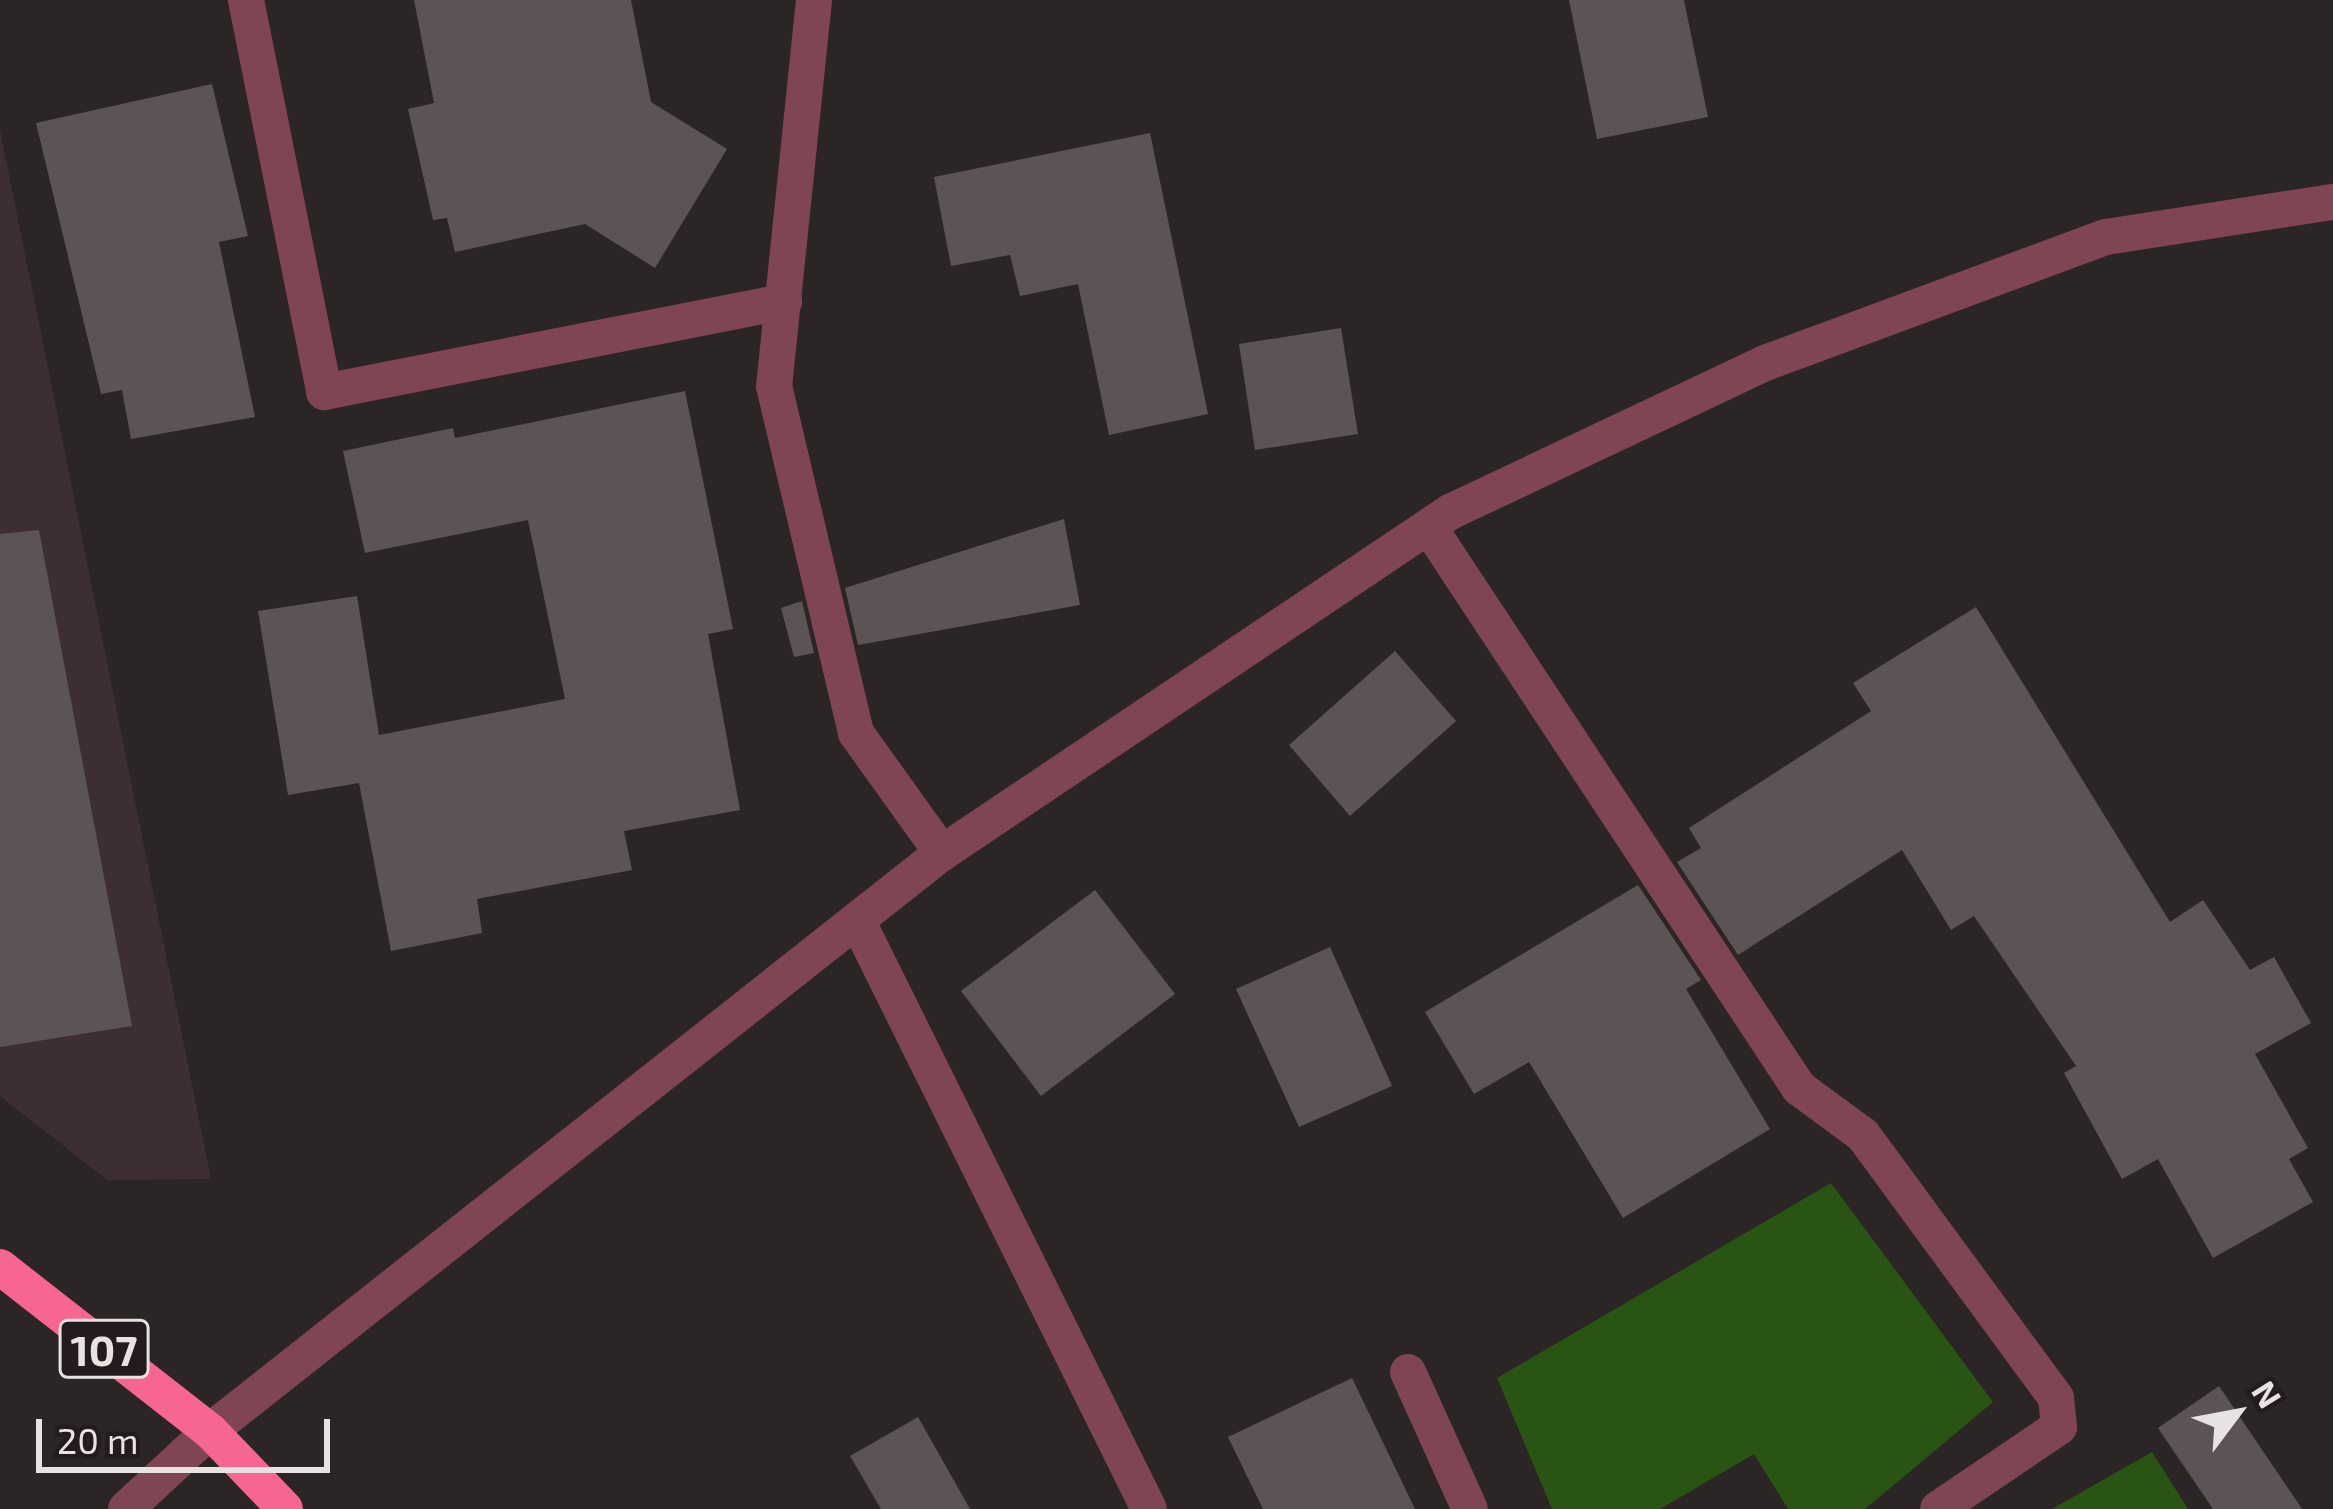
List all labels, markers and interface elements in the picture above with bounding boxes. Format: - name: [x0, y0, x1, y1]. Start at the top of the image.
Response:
- road number: 107: [56, 1313, 152, 1385]
- north arrow: [2177, 1353, 2297, 1473]
- text: N: [2244, 1373, 2291, 1415]
- scale bar: [42, 1395, 336, 1469]
- text: 20 m: [57, 1418, 139, 1461]

